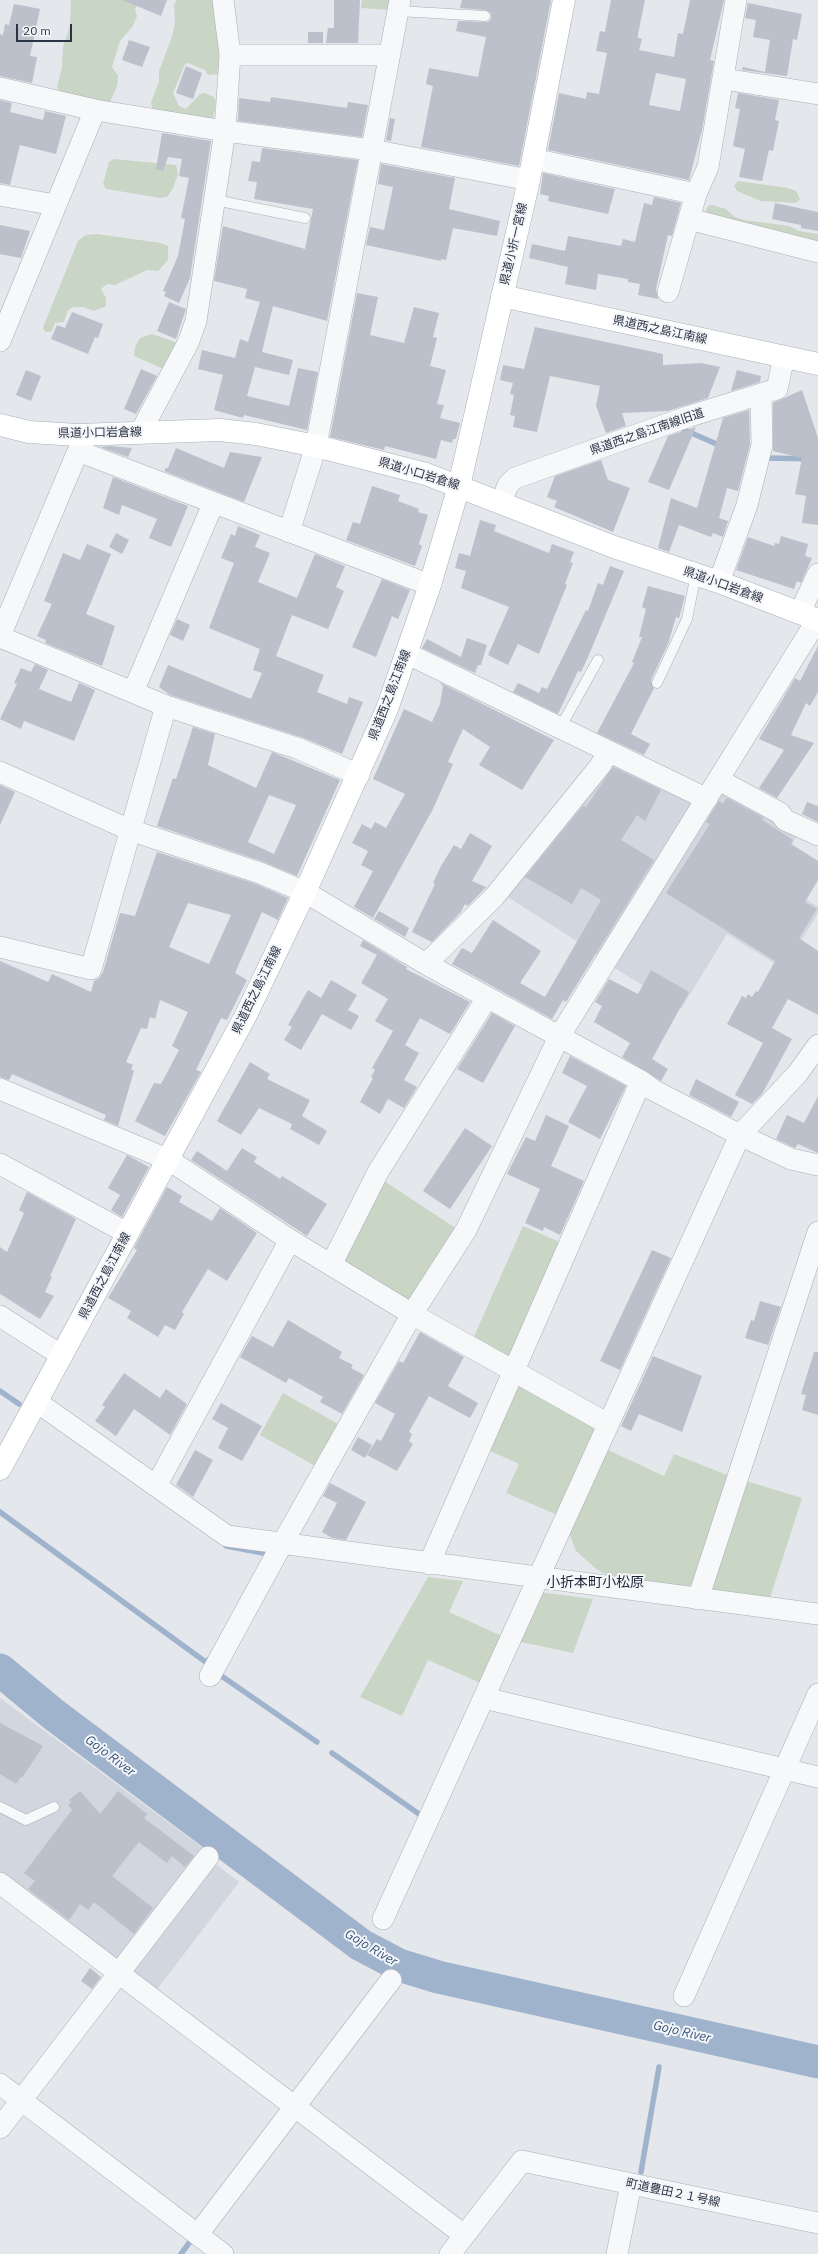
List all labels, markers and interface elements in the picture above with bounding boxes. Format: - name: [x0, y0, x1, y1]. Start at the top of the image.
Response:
- scale bar: [18, 16, 74, 42]
- text: 20 m: [23, 23, 51, 38]
- street label: 県道小折一宮線: [498, 201, 530, 287]
- street label: 県道西之島江南線: [612, 313, 708, 347]
- street label: 県道西之島江南線旧道: [588, 406, 706, 458]
- street label: 県道小口岩倉線: [58, 425, 142, 441]
- street label: 県道小口岩倉線: [377, 455, 461, 493]
- street label: 県道小口岩倉線: [681, 564, 765, 606]
- street label: 県道西之島江南線: [366, 648, 414, 742]
- street label: 県道西之島江南線: [229, 944, 285, 1036]
- street label: 県道西之島江南線: [76, 1230, 134, 1322]
- district label: 小折本町小松原: [546, 1575, 644, 1591]
- water label: Gojo River: [82, 1732, 138, 1780]
- water label: Gojo River: [342, 1926, 400, 1970]
- water label: Gojo River: [652, 2018, 712, 2046]
- street label: 町道豊田２１号線: [625, 2176, 721, 2210]

